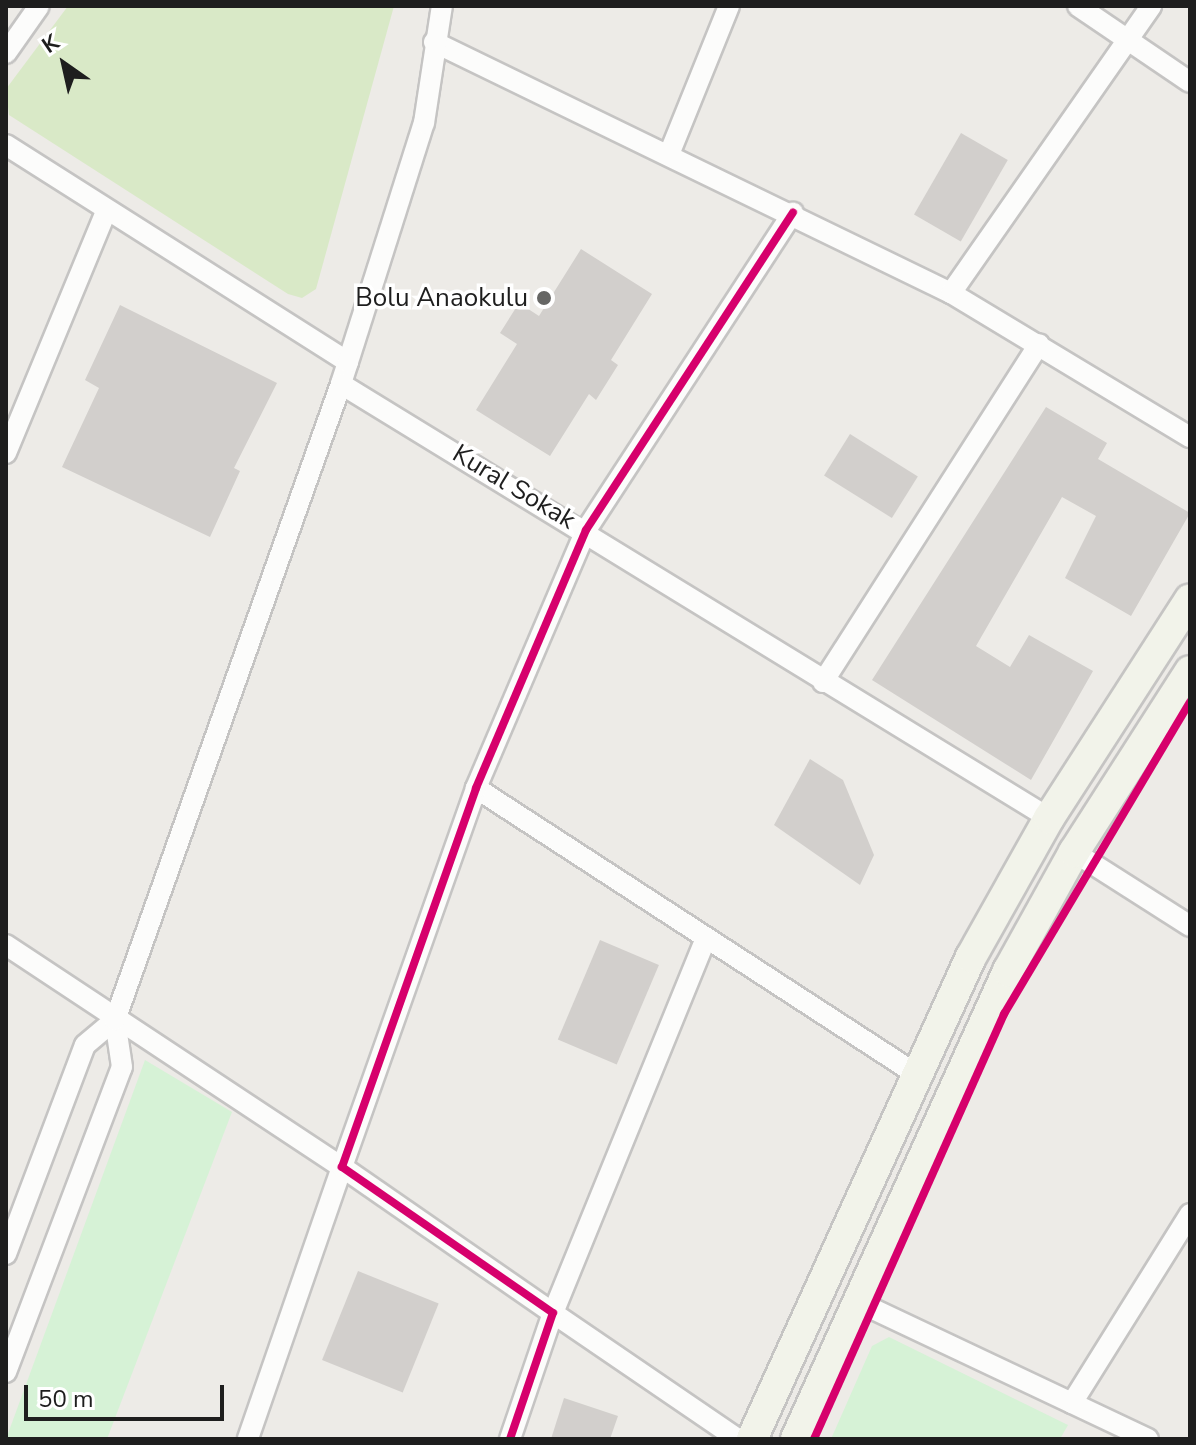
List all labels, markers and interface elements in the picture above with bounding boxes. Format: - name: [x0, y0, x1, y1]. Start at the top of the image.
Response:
- north arrow: [24, 24, 104, 104]
- text: K: [36, 28, 65, 61]
- place label: Bolu Anaokulu: [355, 282, 528, 314]
- marker: Bolu Anaokulu: [535, 289, 553, 307]
- street label: Kural Sokak: [447, 438, 581, 536]
- scale bar: [28, 1369, 228, 1419]
- text: 50 m: [38, 1383, 94, 1415]

